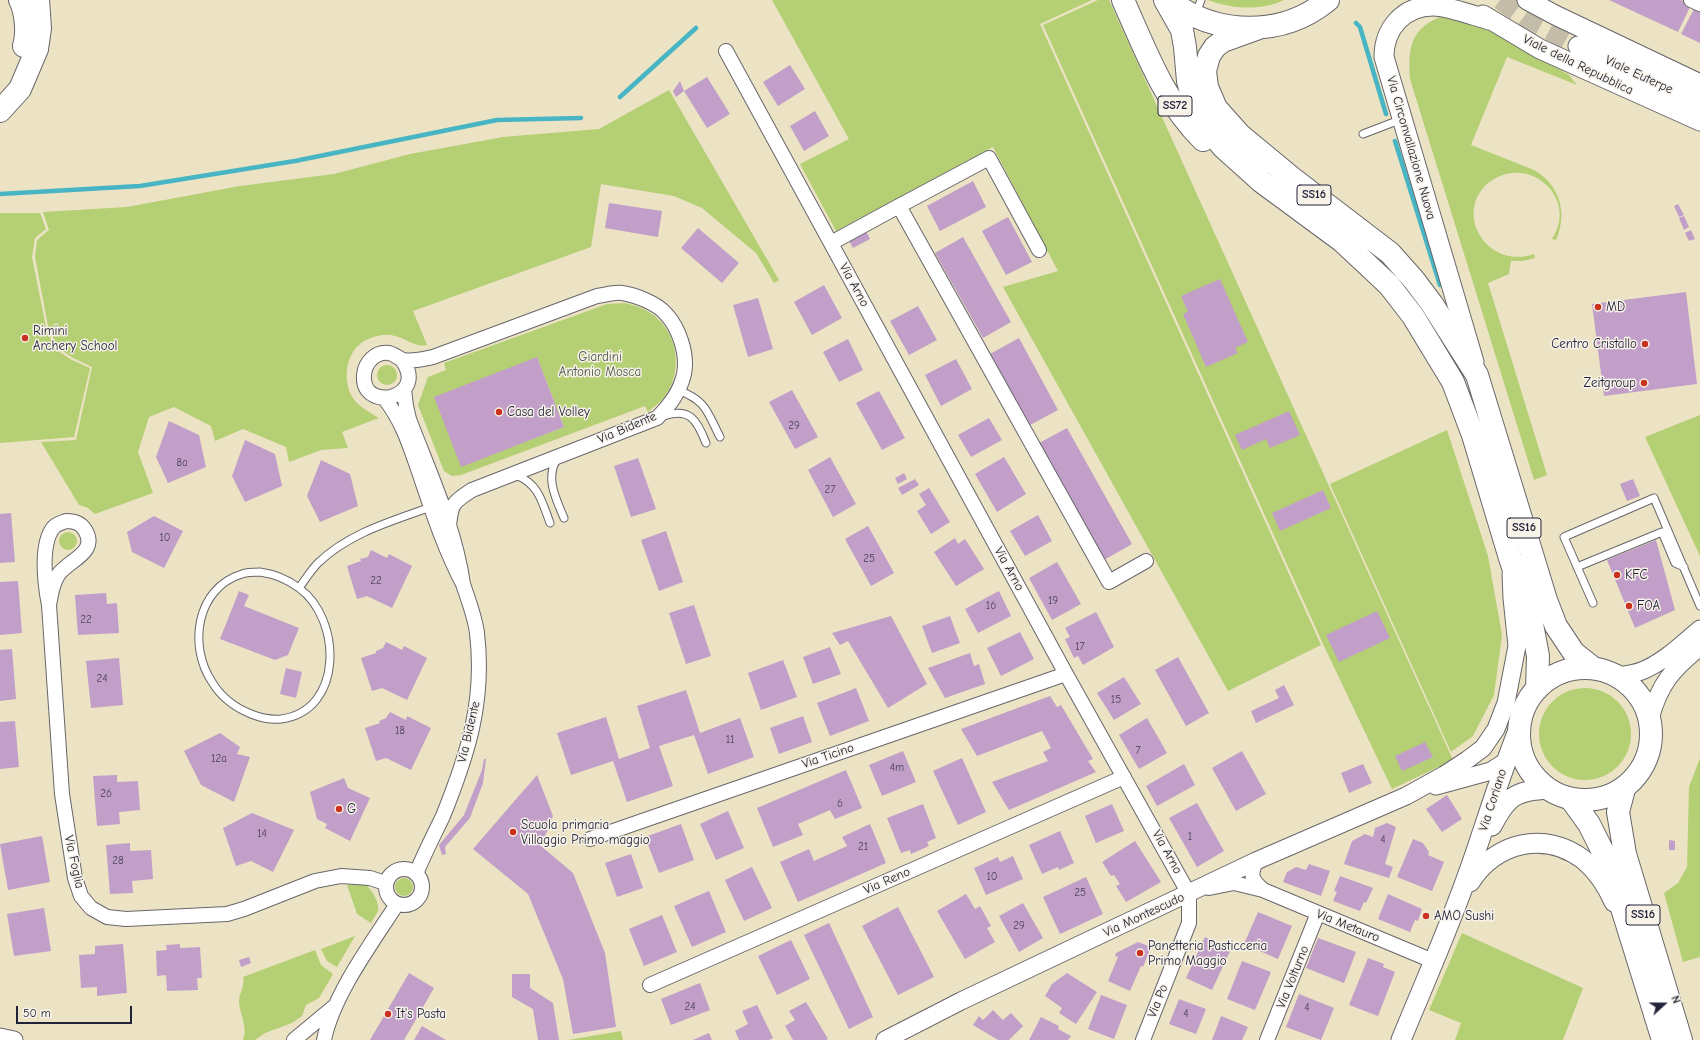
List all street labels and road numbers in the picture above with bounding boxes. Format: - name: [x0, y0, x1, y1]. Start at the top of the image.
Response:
- street label: Viale della Repubblica: [1520, 32, 1636, 98]
- street label: Viale Euterpe: [1603, 52, 1675, 98]
- street label: Via Circonvallazione Nuova: [1383, 74, 1439, 222]
- road number: SS72: [1158, 96, 1192, 116]
- road number: SS16: [1297, 185, 1331, 205]
- street label: Via Arno: [836, 260, 872, 310]
- street label: Via Bidente: [595, 409, 659, 447]
- road number: SS16: [1507, 518, 1541, 538]
- street label: Via Arno: [991, 544, 1027, 594]
- street label: Via Bidente: [454, 700, 484, 764]
- street label: Via Ticino: [800, 740, 856, 772]
- street label: Via Coriano: [1476, 767, 1510, 833]
- street label: Via Arno: [1149, 827, 1185, 877]
- street label: Via Foglia: [61, 834, 87, 890]
- street label: Via Reno: [861, 864, 913, 898]
- street label: Via Montescudo: [1101, 889, 1187, 941]
- road number: SS16: [1626, 905, 1660, 925]
- street label: Via Metauro: [1314, 906, 1382, 946]
- street label: Via Volturno: [1273, 943, 1313, 1011]
- street label: Via Po: [1144, 982, 1172, 1020]

